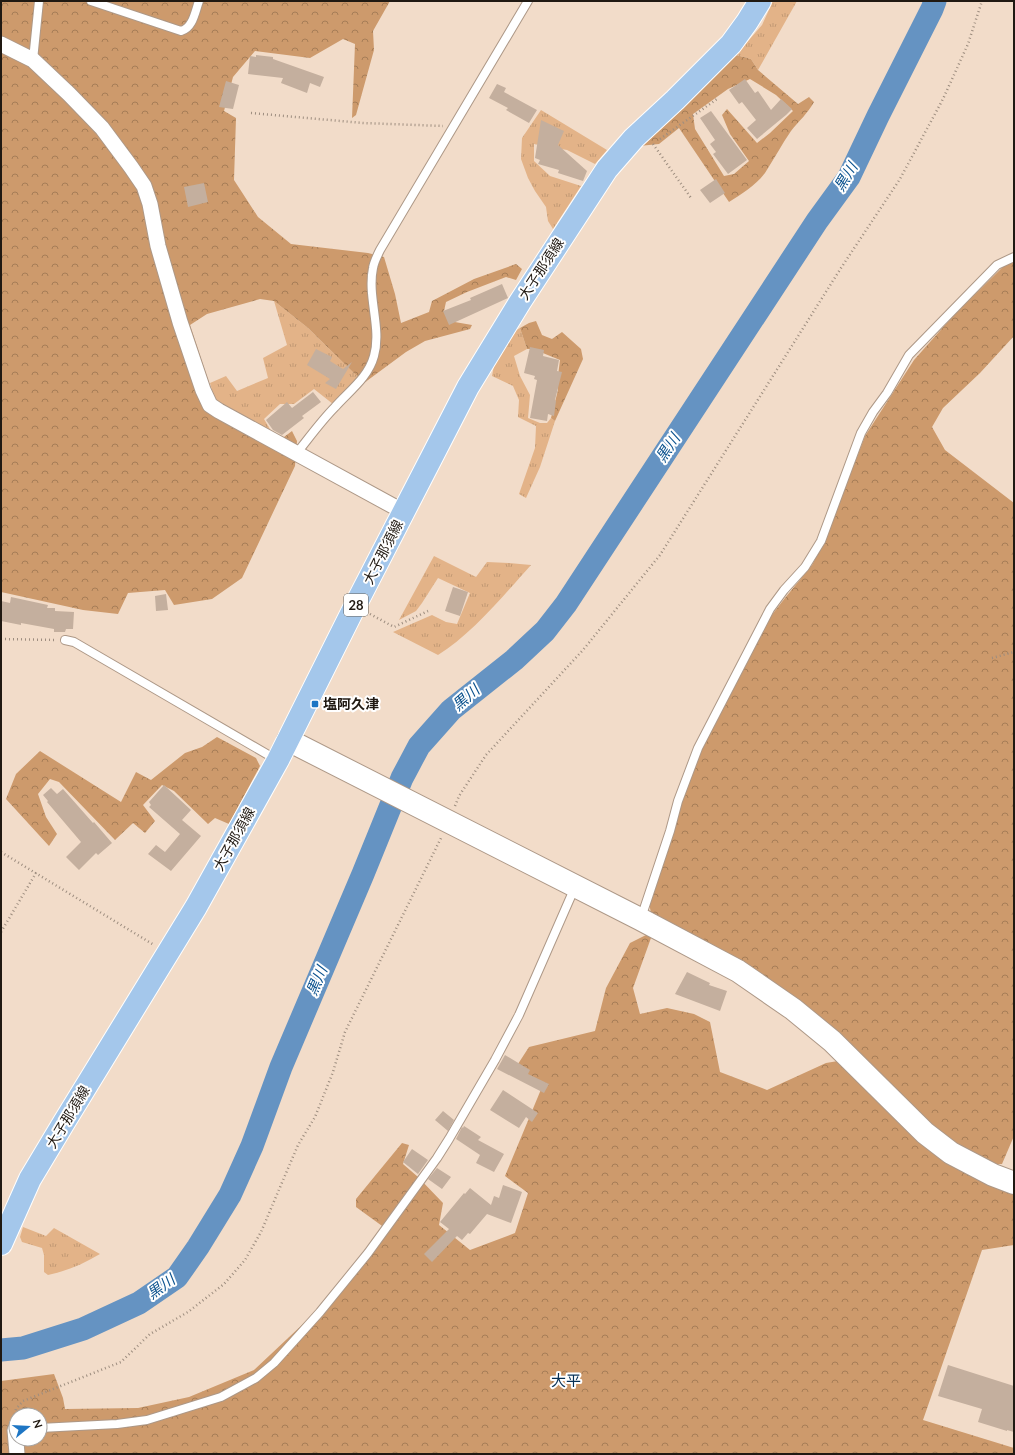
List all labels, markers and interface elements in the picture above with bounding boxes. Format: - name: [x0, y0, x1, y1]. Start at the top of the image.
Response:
- water label: 黒川: [830, 157, 862, 194]
- street label: 大子那須線: [514, 235, 567, 303]
- water label: 黒川: [651, 428, 684, 465]
- street label: 大子那須線: [359, 517, 406, 587]
- road number: 28: [344, 594, 368, 616]
- water label: 黒川: [448, 679, 484, 714]
- place label: 塩阿久津: [323, 695, 379, 712]
- marker: 塩阿久津: [310, 699, 320, 709]
- street label: 大子那須線: [209, 804, 258, 873]
- water label: 黒川: [302, 961, 331, 998]
- street label: 大子那須線: [42, 1082, 93, 1151]
- water label: 黒川: [143, 1269, 179, 1302]
- district label: 大平: [551, 1371, 581, 1389]
- north arrow: [8, 1407, 48, 1447]
- text: N: [30, 1418, 45, 1430]

